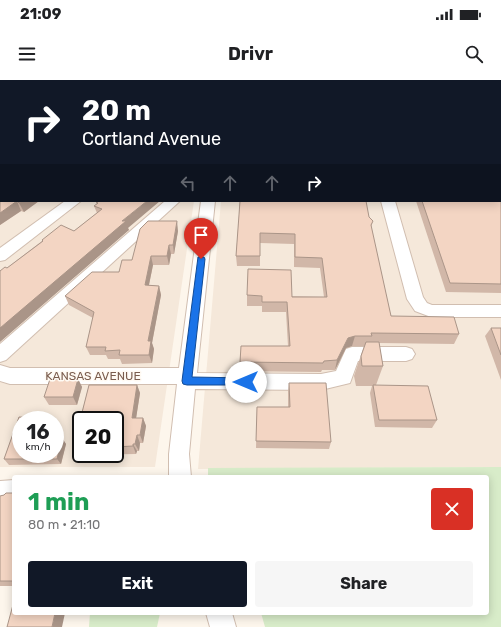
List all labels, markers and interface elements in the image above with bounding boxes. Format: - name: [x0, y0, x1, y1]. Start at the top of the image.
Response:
- text: 21:09: [20, 5, 61, 23]
- icon: menu: [16, 43, 38, 65]
- text: Drivr: [228, 43, 273, 65]
- icon: search: [463, 43, 485, 65]
- text: 20 m: [82, 94, 151, 127]
- icon: right: [16, 96, 68, 148]
- text: Cortland Avenue: [82, 128, 221, 150]
- icon: left: [177, 172, 199, 194]
- icon: ahead: [219, 172, 241, 194]
- icon: ahead: [261, 172, 283, 194]
- icon: right: [303, 172, 325, 194]
- pin: [184, 218, 218, 259]
- icon: arrive: [190, 224, 212, 246]
- position arrow: [225, 361, 267, 403]
- street label: KANSAS AVENUE: [45, 369, 141, 383]
- speed limit sign: 20: [72, 411, 124, 463]
- text: 16: [27, 420, 49, 444]
- text: km/h: [26, 441, 50, 453]
- text: 1 min: [28, 488, 89, 516]
- button: close: [431, 488, 473, 530]
- text: 80 m · 21:10: [28, 517, 100, 532]
- button: Exit: [28, 561, 247, 607]
- button: Share: [255, 561, 473, 607]

